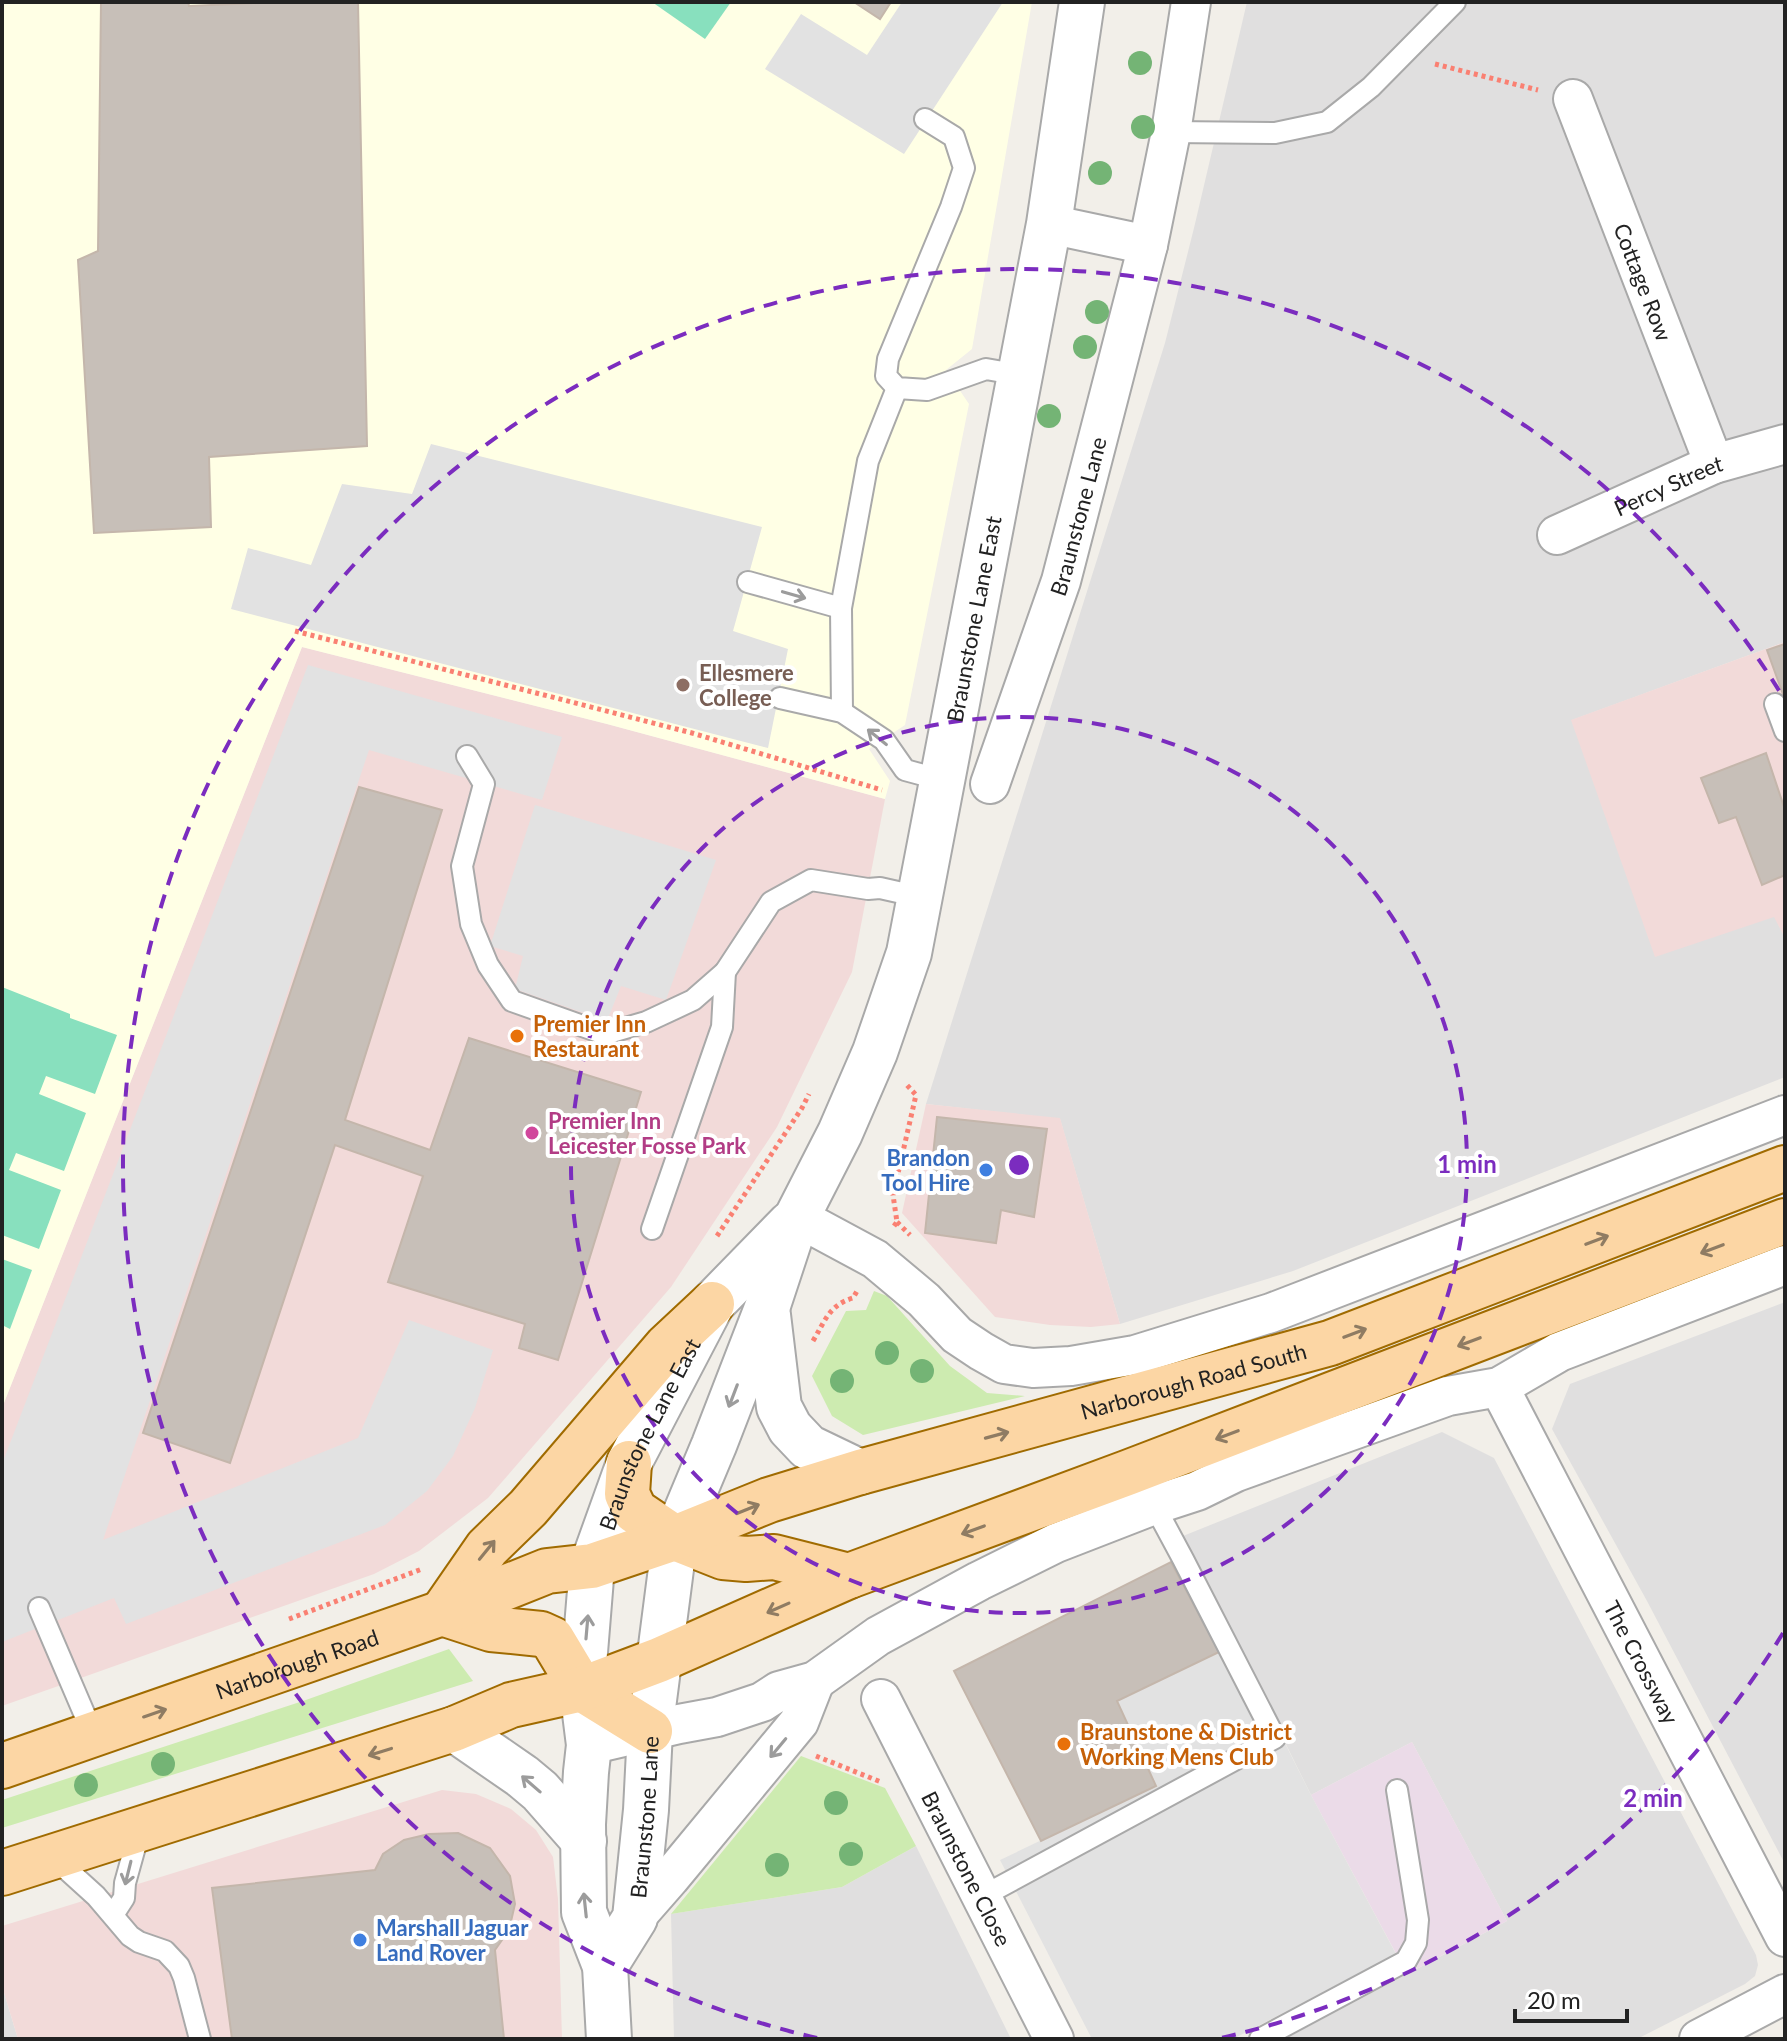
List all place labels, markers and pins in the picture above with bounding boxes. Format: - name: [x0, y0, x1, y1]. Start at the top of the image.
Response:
- place label: Ellesmere College: [699, 659, 794, 711]
- marker: Ellesmere College: [674, 676, 692, 694]
- place label: Premier Inn Restaurant: [533, 1010, 646, 1062]
- marker: Premier Inn Restaurant: [508, 1027, 526, 1045]
- place label: Premier Inn Leicester Fosse Park: [548, 1107, 746, 1159]
- marker: Premier Inn Leicester Fosse Park: [523, 1124, 541, 1142]
- place label: Brandon Tool Hire: [881, 1144, 970, 1196]
- centre of rings: [1005, 1151, 1033, 1179]
- marker: Brandon Tool Hire: [977, 1161, 995, 1179]
- place label: Braunstone & District Working Mens Club: [1080, 1718, 1293, 1770]
- marker: Braunstone & District Working Mens Club: [1055, 1735, 1073, 1753]
- place label: Marshall Jaguar Land Rover: [376, 1914, 529, 1966]
- marker: Marshall Jaguar Land Rover: [351, 1931, 369, 1949]

